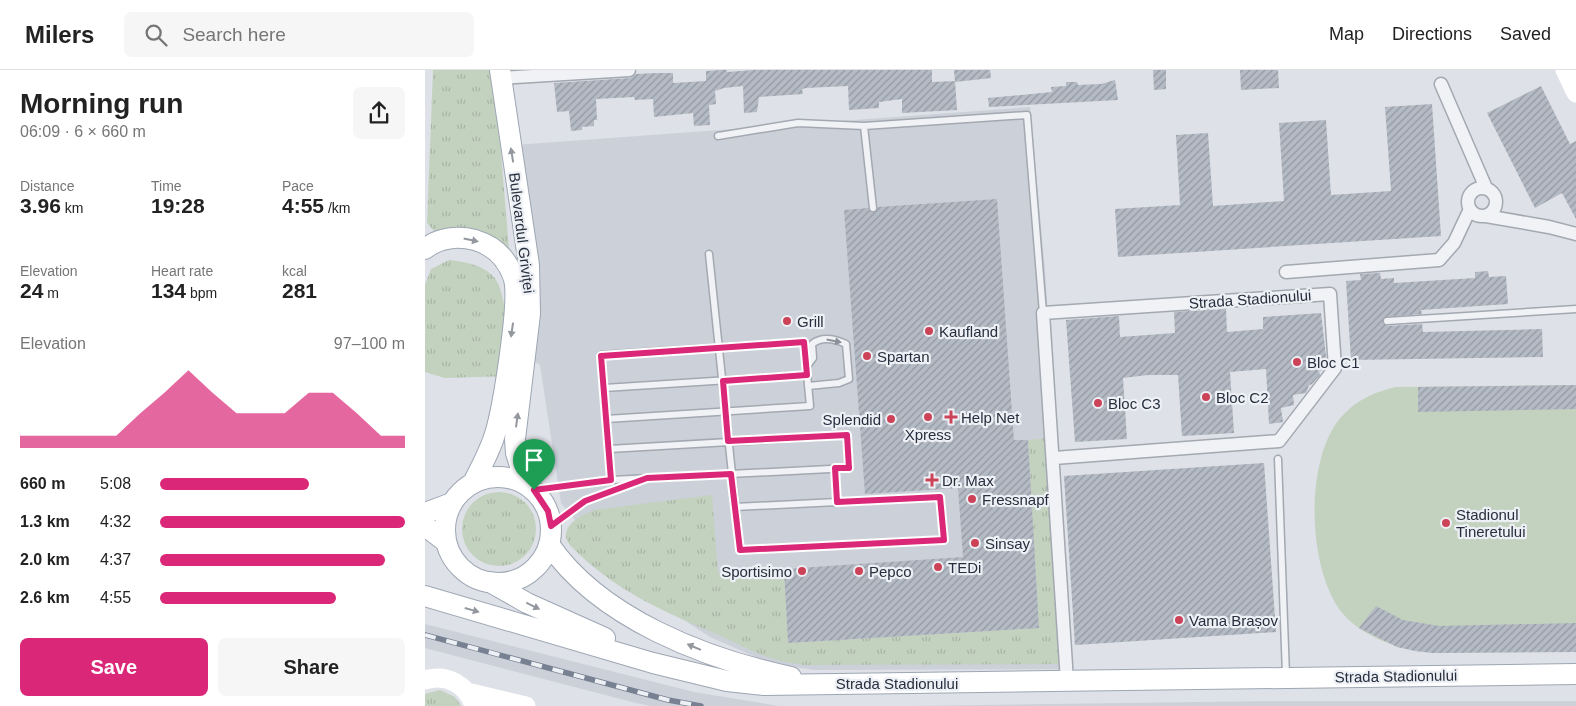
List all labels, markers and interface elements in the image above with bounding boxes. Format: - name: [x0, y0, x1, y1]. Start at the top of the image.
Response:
- search box: [124, 12, 474, 57]
- text: Milers: [25, 21, 94, 48]
- icon: search: [142, 21, 170, 49]
- text: Search here: [182, 24, 286, 45]
- text: Map: [1329, 24, 1364, 44]
- text: Directions: [1392, 24, 1472, 44]
- text: Saved: [1500, 24, 1551, 44]
- button: share: [353, 87, 405, 139]
- text: Morning run: [20, 88, 183, 119]
- text: 06:09 · 6 × 660 m: [20, 123, 146, 140]
- one-way arrow: [508, 147, 516, 163]
- street label: Bulevardul Griviței: [506, 172, 538, 294]
- text: Distance: [20, 178, 74, 194]
- text: Time: [151, 178, 182, 194]
- text: Pace: [282, 178, 314, 194]
- text: 3.96: [20, 194, 61, 217]
- text: 19:28: [151, 194, 205, 217]
- text: 4:55: [282, 194, 324, 217]
- text: km: [61, 200, 83, 216]
- text: /km: [324, 200, 350, 216]
- one-way arrow: [463, 236, 478, 244]
- text: Elevation: [20, 263, 78, 279]
- text: Heart rate: [151, 263, 213, 279]
- text: kcal: [282, 263, 307, 279]
- text: 24: [20, 279, 43, 302]
- text: 134: [151, 279, 186, 302]
- text: 281: [282, 279, 317, 302]
- text: m: [43, 285, 59, 301]
- text: bpm: [186, 285, 217, 301]
- street label: Strada Stadionului: [1188, 286, 1312, 312]
- place label: Grill: [797, 313, 824, 330]
- marker: Grill: [781, 315, 793, 327]
- one-way arrow: [508, 322, 516, 338]
- place label: Kaufland: [939, 323, 998, 340]
- marker: Kaufland: [923, 325, 935, 337]
- text: Elevation: [20, 335, 86, 352]
- text: 97–100 m: [334, 335, 405, 352]
- one-way arrow: [827, 337, 842, 345]
- place label: Spartan: [877, 348, 930, 365]
- marker: Spartan: [861, 350, 873, 362]
- place label: Bloc C1: [1307, 354, 1360, 371]
- marker: Bloc C1: [1291, 356, 1303, 368]
- place label: Bloc C2: [1216, 389, 1269, 406]
- marker: Bloc C2: [1200, 391, 1212, 403]
- place label: Bloc C3: [1108, 395, 1161, 412]
- marker: Bloc C3: [1092, 397, 1104, 409]
- place label: Help Net: [961, 409, 1020, 426]
- place label: Splendid: [823, 411, 881, 428]
- marker: Xpress: [922, 411, 934, 423]
- marker: Help Net: [945, 411, 957, 423]
- one-way arrow: [513, 412, 521, 428]
- marker: Splendid: [885, 413, 897, 425]
- place label: Xpress: [905, 426, 951, 443]
- pin: [513, 439, 555, 490]
- icon: arrive: [520, 446, 548, 474]
- place label: Dr. Max: [942, 472, 994, 489]
- marker: Dr. Max: [926, 474, 938, 486]
- text: 660 m: [20, 475, 65, 492]
- text: 5:08: [100, 475, 131, 492]
- place label: Fressnapf: [982, 491, 1050, 508]
- marker: Fressnapf: [966, 493, 978, 505]
- place label: Stadionul Tineretului: [1456, 506, 1525, 540]
- text: 1.3 km: [20, 513, 70, 530]
- text: 4:32: [100, 513, 131, 530]
- marker: Stadionul Tineretului: [1440, 517, 1452, 529]
- place label: Sinsay: [985, 535, 1031, 552]
- marker: Sinsay: [969, 537, 981, 549]
- text: 2.0 km: [20, 551, 70, 568]
- text: 4:37: [100, 551, 131, 568]
- place label: TEDi: [948, 559, 981, 576]
- marker: TEDi: [932, 561, 944, 573]
- place label: Sportisimo: [721, 563, 792, 580]
- place label: Pepco: [869, 563, 912, 580]
- marker: Sportisimo: [796, 565, 808, 577]
- marker: Pepco: [853, 565, 865, 577]
- text: 2.6 km: [20, 589, 70, 606]
- text: 4:55: [100, 589, 131, 606]
- one-way arrow: [526, 602, 540, 610]
- one-way arrow: [464, 607, 479, 615]
- place label: Vama Brașov: [1189, 612, 1278, 629]
- marker: Vama Brașov: [1173, 614, 1185, 626]
- button: Save: [20, 638, 208, 696]
- button: Share: [218, 638, 405, 696]
- one-way arrow: [687, 643, 701, 651]
- street label: Strada Stadionului: [1335, 666, 1457, 686]
- street label: Strada Stadionului: [836, 675, 958, 692]

